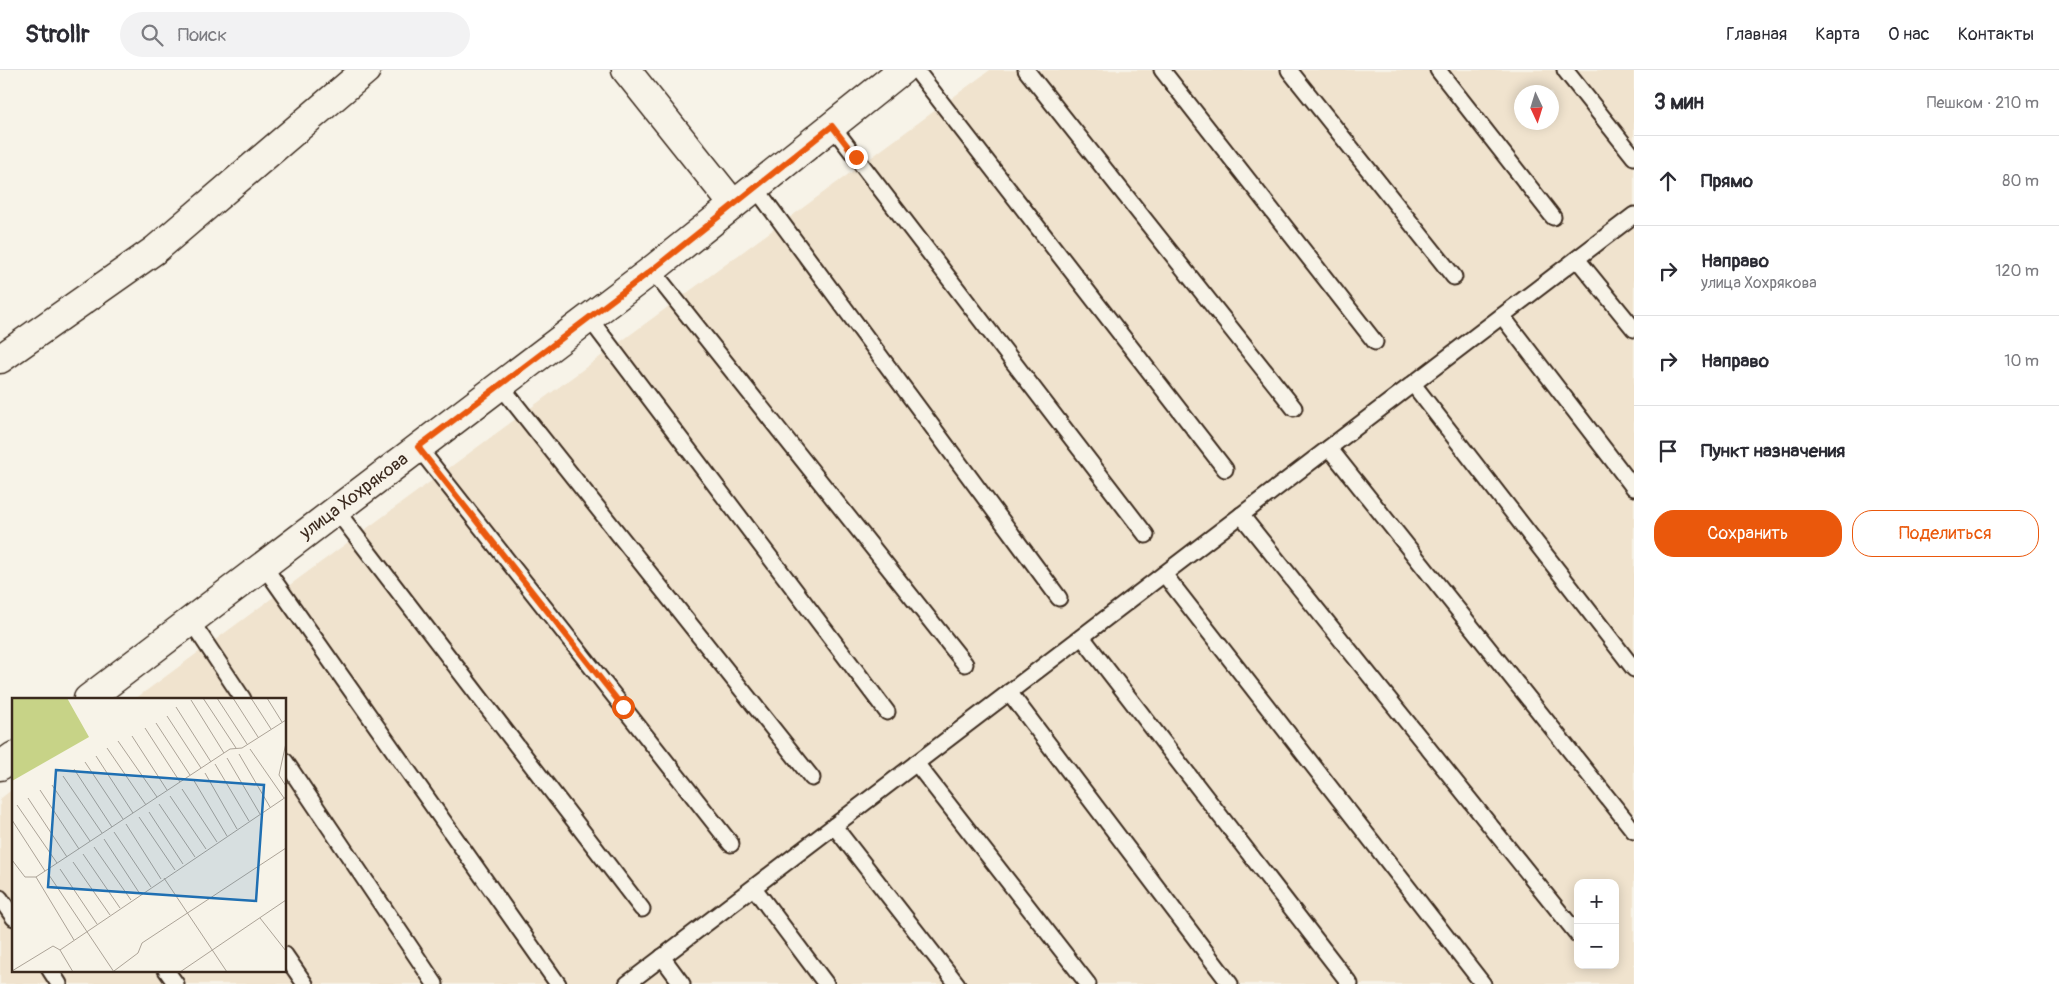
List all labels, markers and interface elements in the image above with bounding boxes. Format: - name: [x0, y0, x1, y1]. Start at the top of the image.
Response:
- search box: [120, 12, 470, 57]
- text: Strollr: [25, 20, 90, 49]
- icon: search: [138, 21, 166, 49]
- text: Поиск: [178, 23, 227, 47]
- text: Главная: [1726, 23, 1787, 46]
- text: Карта: [1815, 23, 1860, 46]
- text: О нас: [1888, 23, 1930, 46]
- text: Контакты: [1958, 23, 2034, 46]
- north arrow: [1514, 85, 1559, 130]
- text: 3 мин: [1654, 89, 1704, 116]
- text: Пешком · 210 m: [1927, 93, 2039, 113]
- route end: [845, 146, 868, 169]
- icon: ahead: [1654, 167, 1682, 195]
- text: Прямо: [1701, 169, 1753, 193]
- text: 80 m: [2002, 171, 2039, 191]
- text: Направо: [1701, 249, 1769, 273]
- icon: right: [1654, 257, 1682, 285]
- text: 120 m: [1995, 261, 2039, 281]
- text: улица Хохрякова: [1701, 273, 1817, 293]
- icon: right: [1654, 347, 1682, 375]
- text: Направо: [1701, 349, 1769, 373]
- text: 10 m: [2004, 351, 2039, 371]
- icon: arrive: [1654, 437, 1682, 465]
- text: Пункт назначения: [1701, 439, 1845, 463]
- street label: улица Хохрякова: [294, 448, 413, 545]
- button: Сохранить: [1654, 510, 1842, 557]
- button: Поделиться: [1852, 510, 2039, 557]
- route start: [612, 696, 635, 719]
- inset map: [12, 698, 286, 972]
- map controls: [1574, 879, 1619, 969]
- button: +: [1574, 879, 1619, 924]
- button: −: [1574, 924, 1619, 969]

